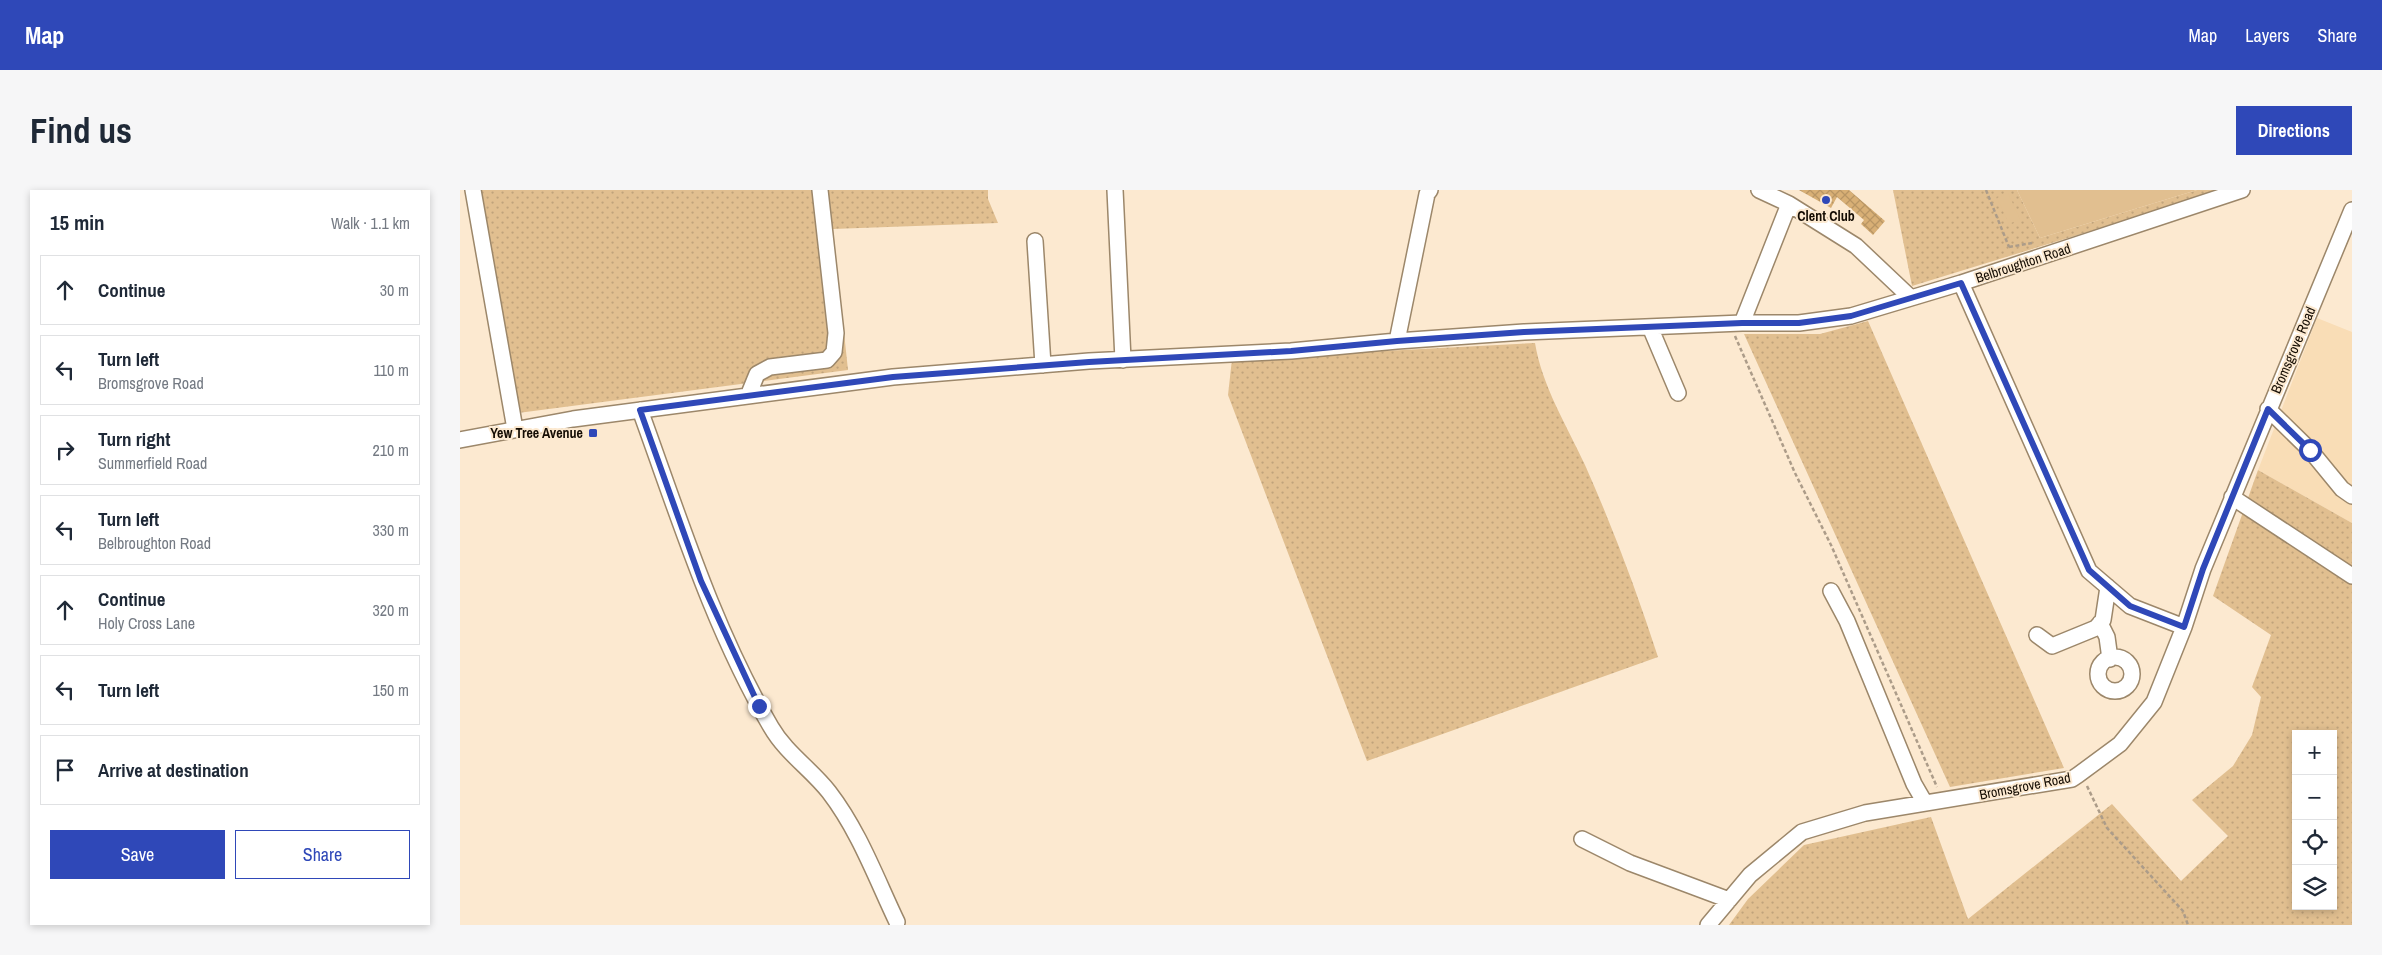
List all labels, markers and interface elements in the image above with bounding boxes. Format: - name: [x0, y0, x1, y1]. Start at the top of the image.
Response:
- text: Map: [25, 19, 64, 51]
- text: Map: [2189, 23, 2217, 48]
- text: Layers: [2245, 23, 2290, 48]
- text: Share: [2318, 23, 2357, 48]
- button: Directions: [2236, 106, 2352, 155]
- text: Find us: [30, 107, 132, 154]
- marker: Clent Club: [1820, 194, 1832, 206]
- place label: Clent Club: [1797, 207, 1855, 225]
- text: 15 min: [50, 208, 105, 237]
- text: Walk · 1.1 km: [331, 212, 410, 234]
- street label: Belbroughton Road: [1973, 239, 2073, 287]
- icon: ahead: [51, 276, 79, 304]
- text: Continue: [98, 277, 166, 303]
- text: 30 m: [380, 279, 409, 301]
- street label: Bromsgrove Road: [2267, 304, 2319, 396]
- text: Turn left: [98, 346, 159, 372]
- icon: left: [51, 356, 79, 384]
- text: 110 m: [373, 359, 409, 381]
- text: Bromsgrove Road: [98, 372, 204, 394]
- place label: Yew Tree Avenue: [490, 424, 583, 442]
- text: Turn right: [98, 426, 170, 452]
- marker: Yew Tree Avenue: [587, 427, 599, 439]
- icon: right: [51, 436, 79, 464]
- text: 210 m: [373, 439, 409, 461]
- route start: [2299, 439, 2322, 462]
- text: Summerfield Road: [98, 452, 207, 474]
- text: Turn left: [98, 506, 159, 532]
- icon: left: [51, 516, 79, 544]
- text: 330 m: [373, 519, 409, 541]
- text: Belbroughton Road: [98, 532, 211, 554]
- text: Continue: [98, 586, 166, 612]
- icon: ahead: [51, 596, 79, 624]
- text: 320 m: [373, 599, 409, 621]
- text: Holy Cross Lane: [98, 612, 195, 634]
- icon: left: [51, 676, 79, 704]
- text: Turn left: [98, 677, 159, 703]
- text: 150 m: [373, 679, 409, 701]
- route end: [748, 695, 771, 718]
- map controls: [2292, 730, 2337, 910]
- button: +: [2292, 730, 2337, 775]
- icon: arrive: [51, 756, 79, 784]
- text: Arrive at destination: [98, 757, 249, 783]
- street label: Bromsgrove Road: [1978, 768, 2072, 804]
- button: −: [2292, 775, 2337, 820]
- button: locate: [2292, 820, 2337, 865]
- button: Save: [50, 830, 225, 879]
- button: Share: [235, 830, 410, 879]
- button: layers: [2292, 865, 2337, 910]

